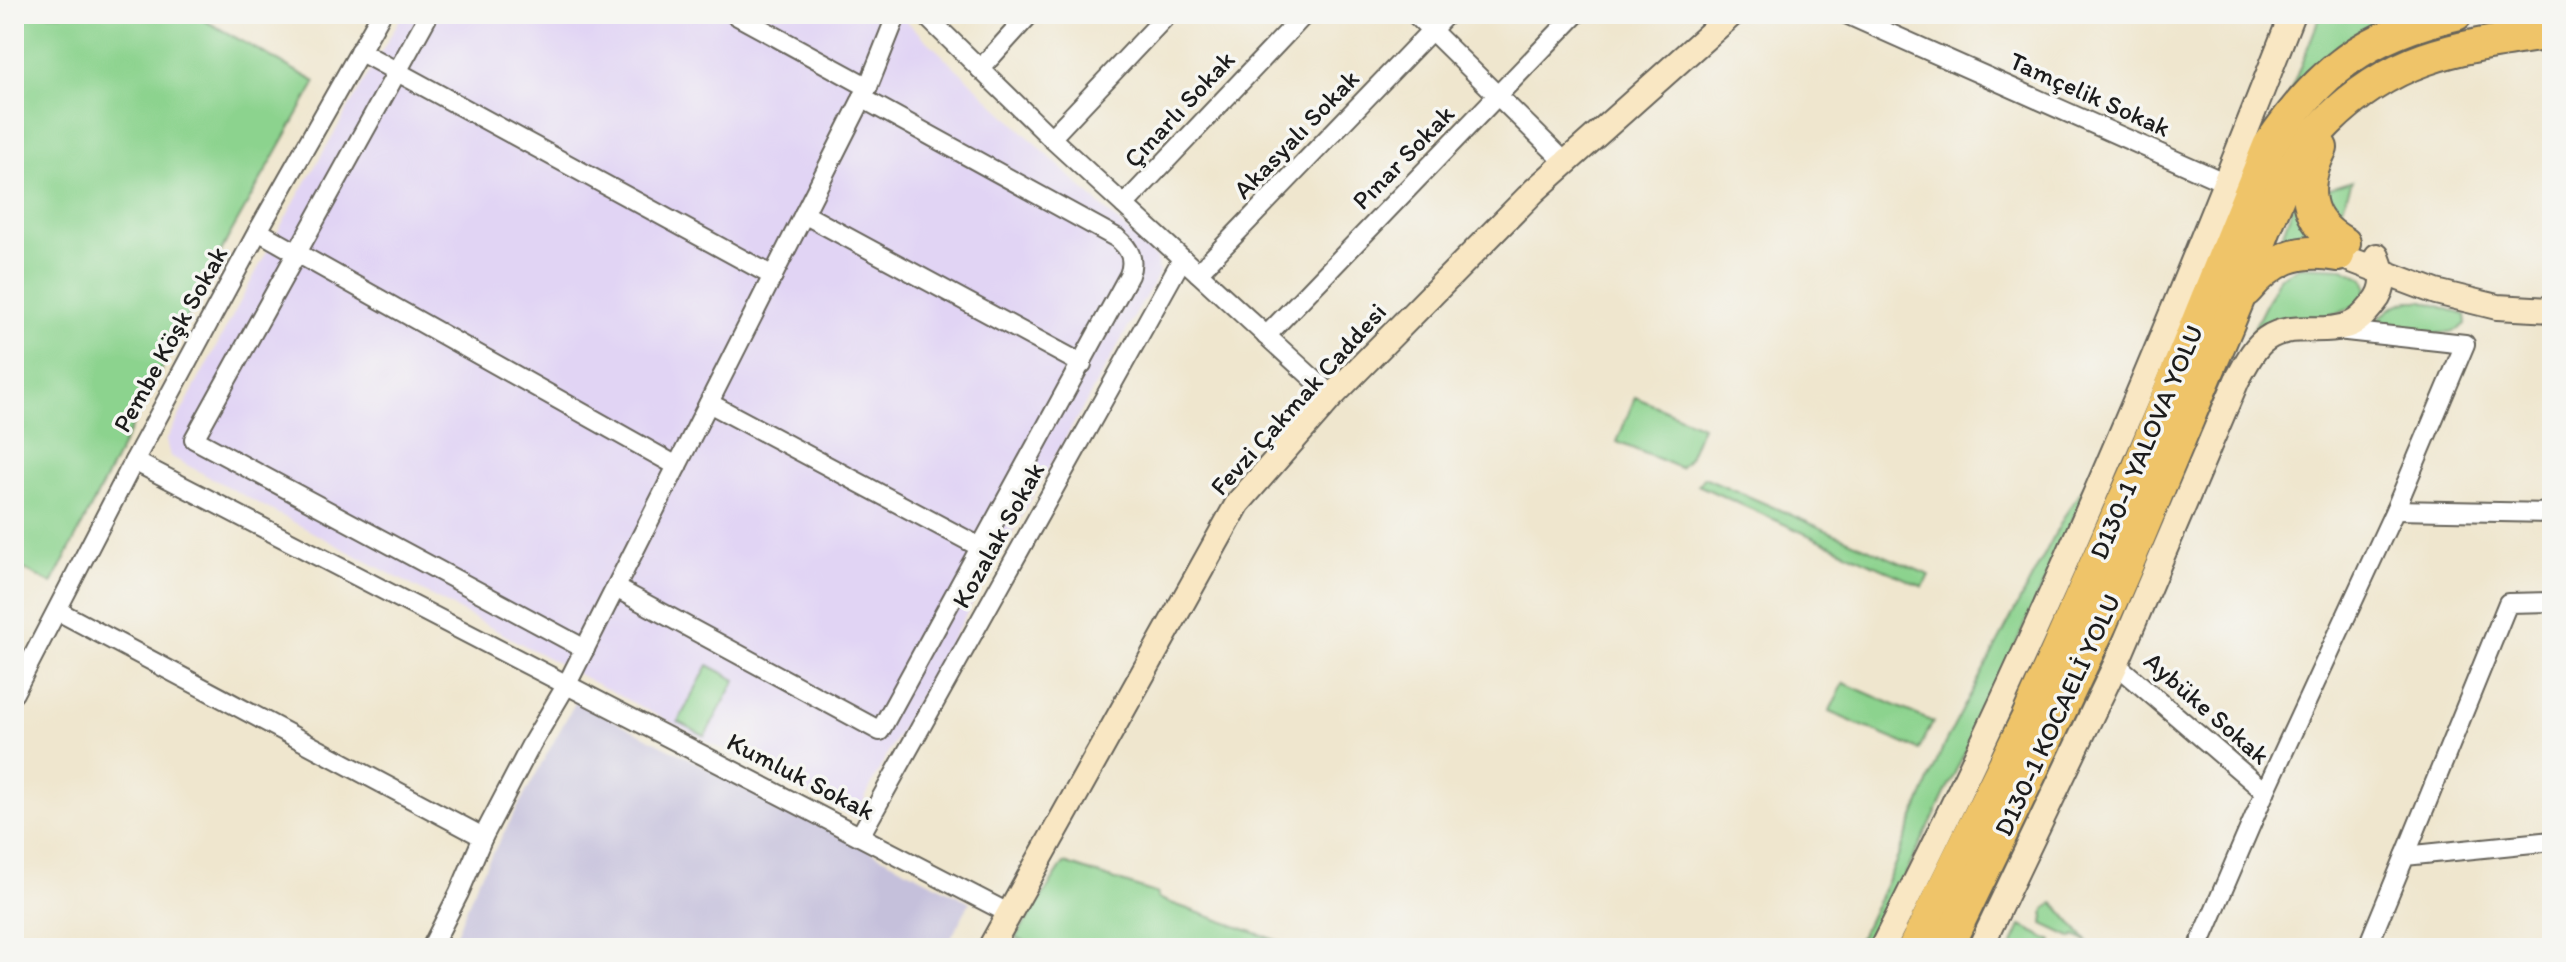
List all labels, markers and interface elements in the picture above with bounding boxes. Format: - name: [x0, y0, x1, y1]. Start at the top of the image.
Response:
- street label: Çınarlı Sokak: [1117, 44, 1241, 174]
- street label: Tamçelik Sokak: [2005, 44, 2175, 144]
- street label: Akasyalı Sokak: [1226, 63, 1366, 205]
- street label: Pınar Sokak: [1345, 97, 1461, 216]
- street label: Pembe Köşk Sokak: [106, 240, 234, 438]
- street label: Fevzi Çakmak Caddesi: [1203, 296, 1393, 502]
- street label: D130-1 YALOVA YOLU: [2082, 320, 2210, 564]
- street label: Kozalak Sokak: [945, 456, 1051, 614]
- street label: D130-1 KOCAELİ YOLU: [1987, 589, 2127, 841]
- street label: Aybüke Sokak: [2138, 645, 2276, 771]
- street label: Kumluk Sokak: [722, 725, 880, 827]

